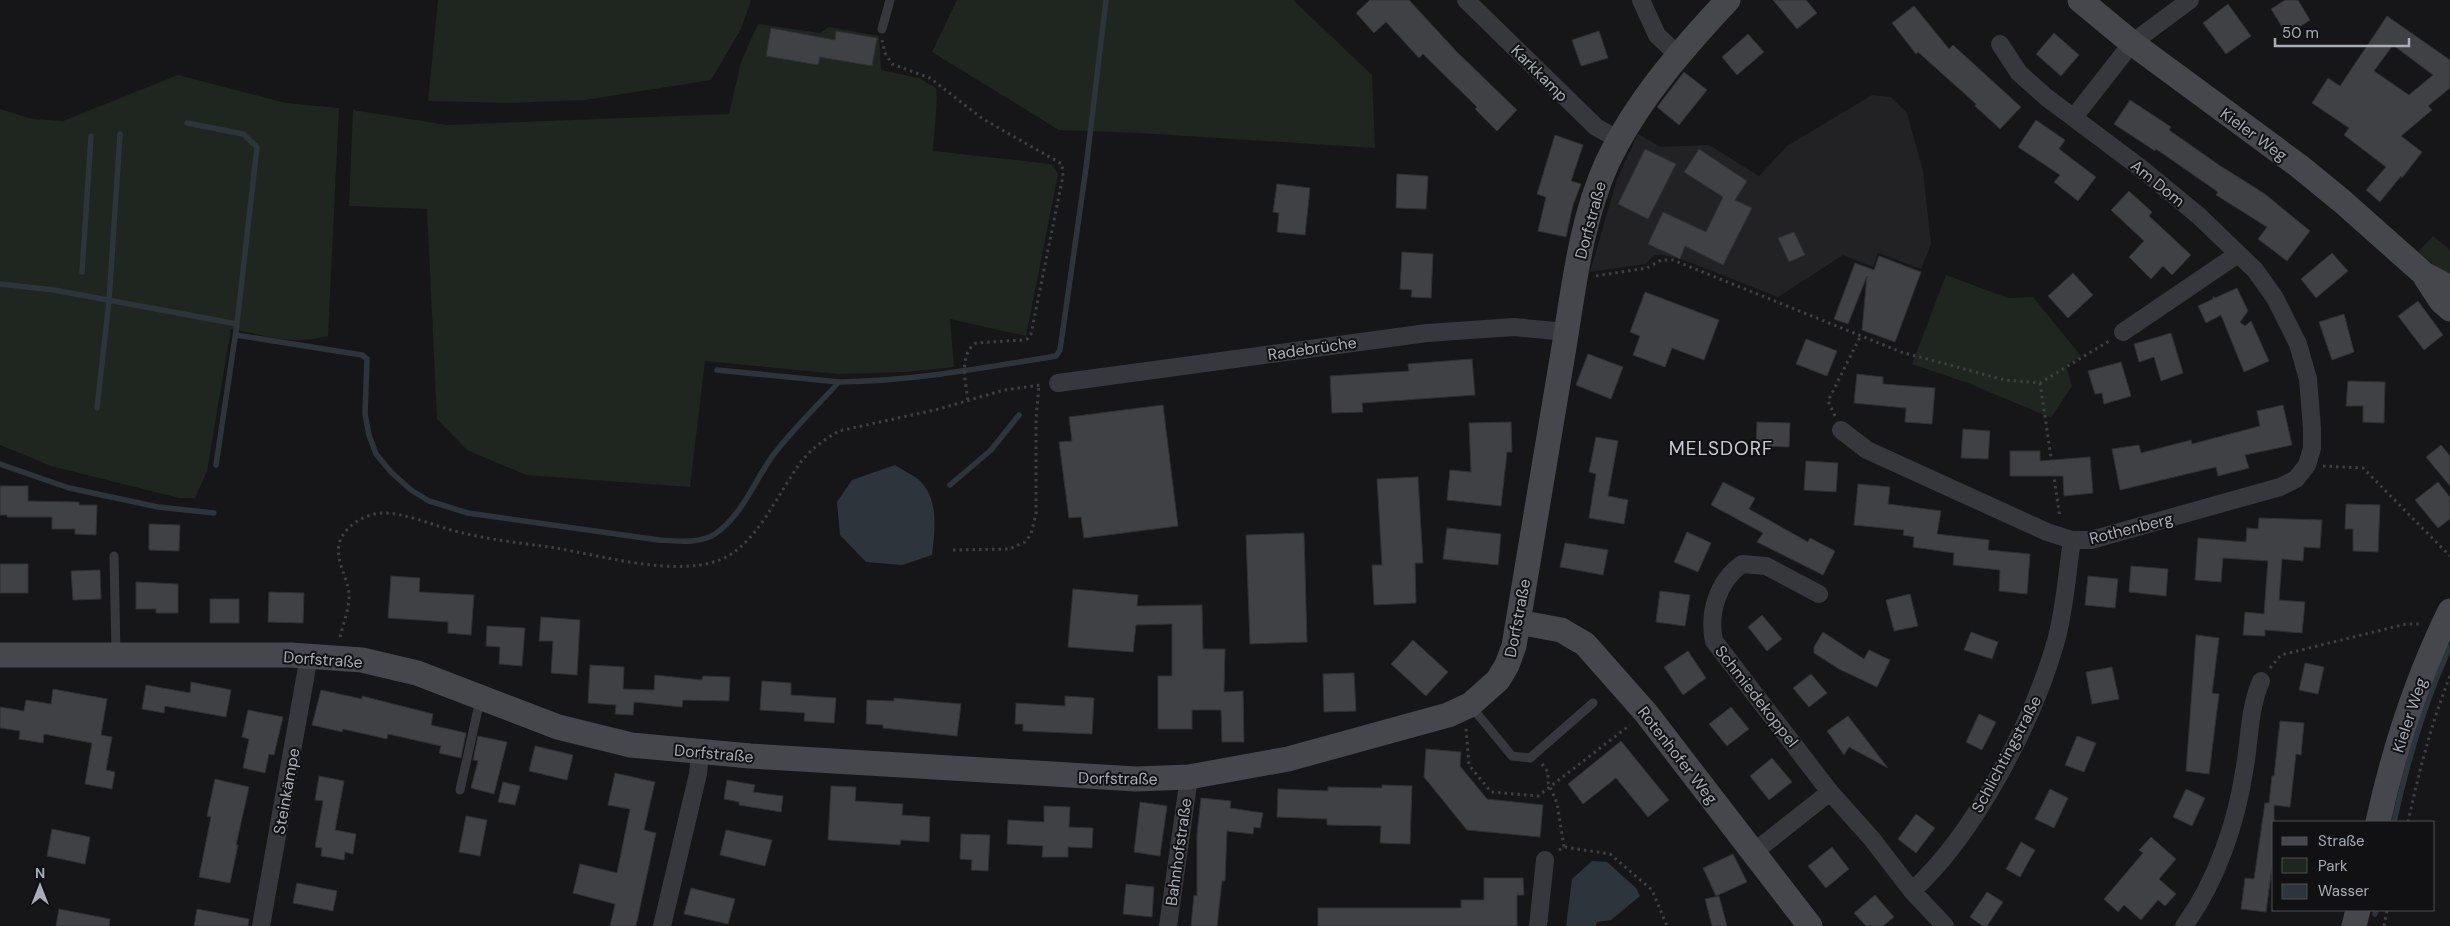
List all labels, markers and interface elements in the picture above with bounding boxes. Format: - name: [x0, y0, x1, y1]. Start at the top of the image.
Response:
- scale bar: [2275, 15, 2409, 47]
- text: 50 m: [2282, 23, 2319, 43]
- street label: Karkkamp: [1507, 40, 1573, 106]
- street label: Kieler Weg: [2216, 103, 2291, 166]
- street label: Am Dom: [2126, 155, 2189, 212]
- street label: Dorfstraße: [1570, 179, 1611, 261]
- street label: Radebrüche: [1266, 332, 1358, 365]
- district label: MELSDORF: [1669, 436, 1773, 461]
- street label: Rothenberg: [2087, 508, 2175, 549]
- street label: Dorfstraße: [1500, 577, 1535, 659]
- street label: Schmiedekoppel: [1710, 641, 1803, 751]
- street label: Dorfstraße: [283, 646, 363, 673]
- street label: Kieler Weg: [2387, 675, 2431, 755]
- street label: Schlichtingstraße: [1967, 692, 2046, 816]
- street label: Rotenhofer Weg: [1633, 702, 1722, 808]
- street label: Dorfstraße: [673, 740, 755, 767]
- street label: Steinkämpe: [269, 746, 304, 836]
- street label: Dorfstraße: [1078, 767, 1158, 790]
- street label: Bahnhofstraße: [1161, 797, 1196, 907]
- legend: [2272, 821, 2435, 911]
- text: Straße: [2318, 831, 2365, 851]
- text: Park: [2318, 856, 2348, 876]
- north arrow: [15, 861, 65, 911]
- text: N: [35, 864, 45, 882]
- text: Wasser: [2318, 881, 2370, 901]

